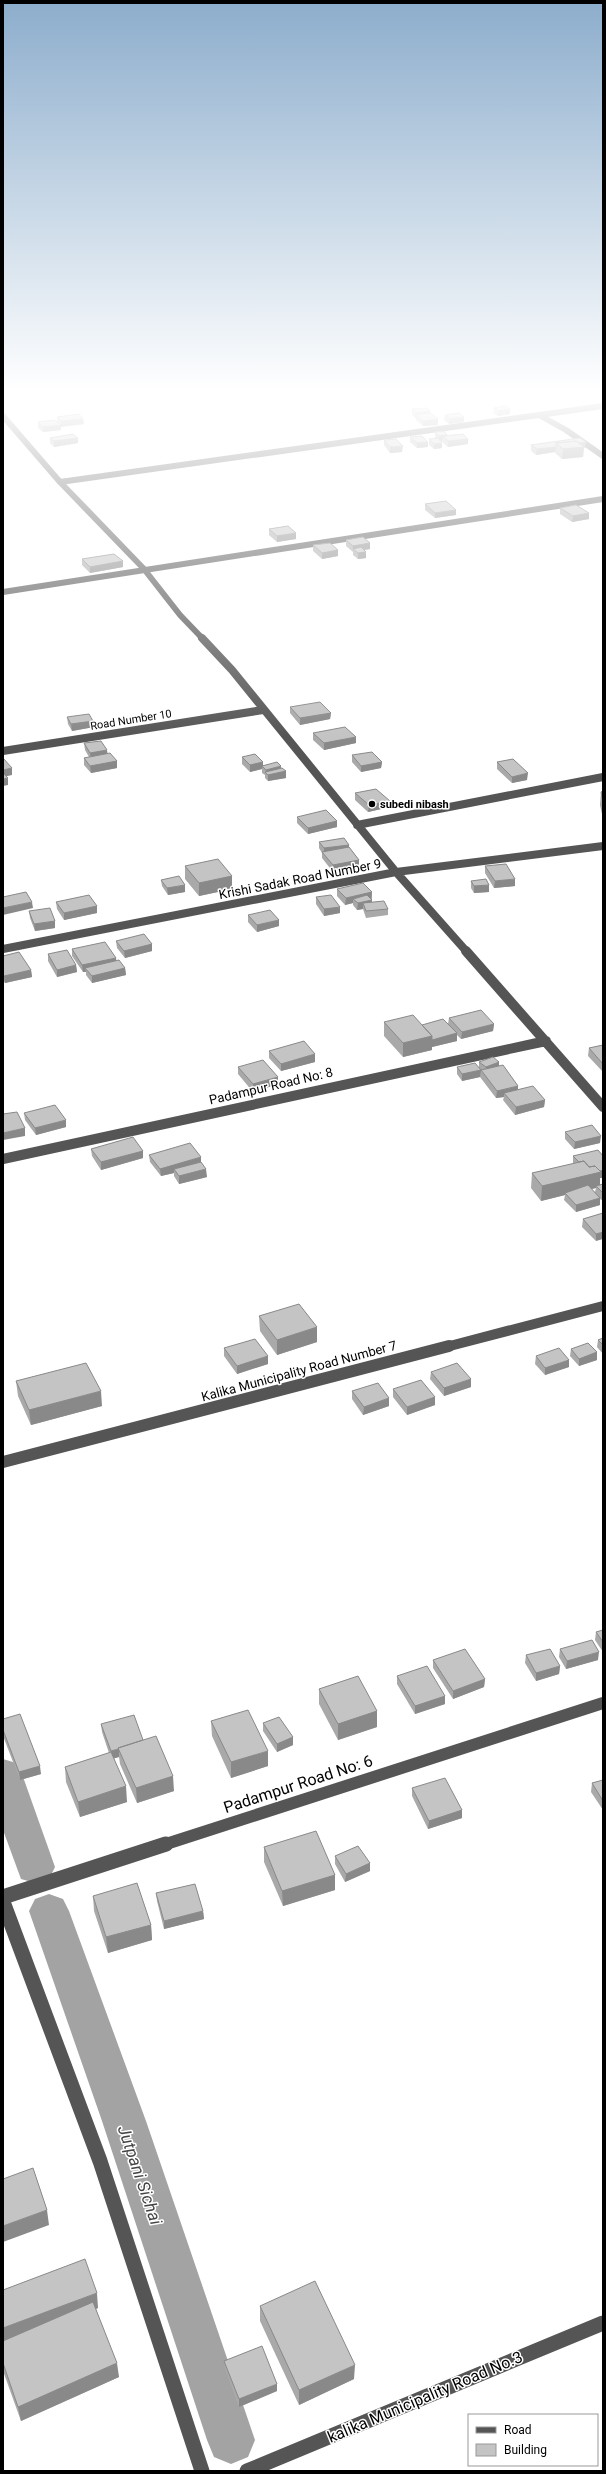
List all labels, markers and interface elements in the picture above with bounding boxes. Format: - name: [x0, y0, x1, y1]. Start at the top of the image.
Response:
- street label: Road Number 10: [89, 707, 173, 733]
- place label: subedi nibash: [380, 798, 449, 811]
- marker: subedi nibash: [367, 799, 377, 809]
- street label: Krishi Sadak Road Number 9: [218, 856, 382, 902]
- street label: Padampur Road No: 8: [208, 1064, 334, 1108]
- street label: Kalika Municipality Road Number 7: [200, 1338, 398, 1404]
- street label: Padampur Road No: 6: [221, 1751, 375, 1817]
- water label: Jutpani Sichai: [114, 2123, 167, 2228]
- street label: kalika Municipality Road No.3: [325, 2347, 525, 2447]
- legend: [468, 2414, 598, 2466]
- text: Building: [504, 2443, 547, 2457]

